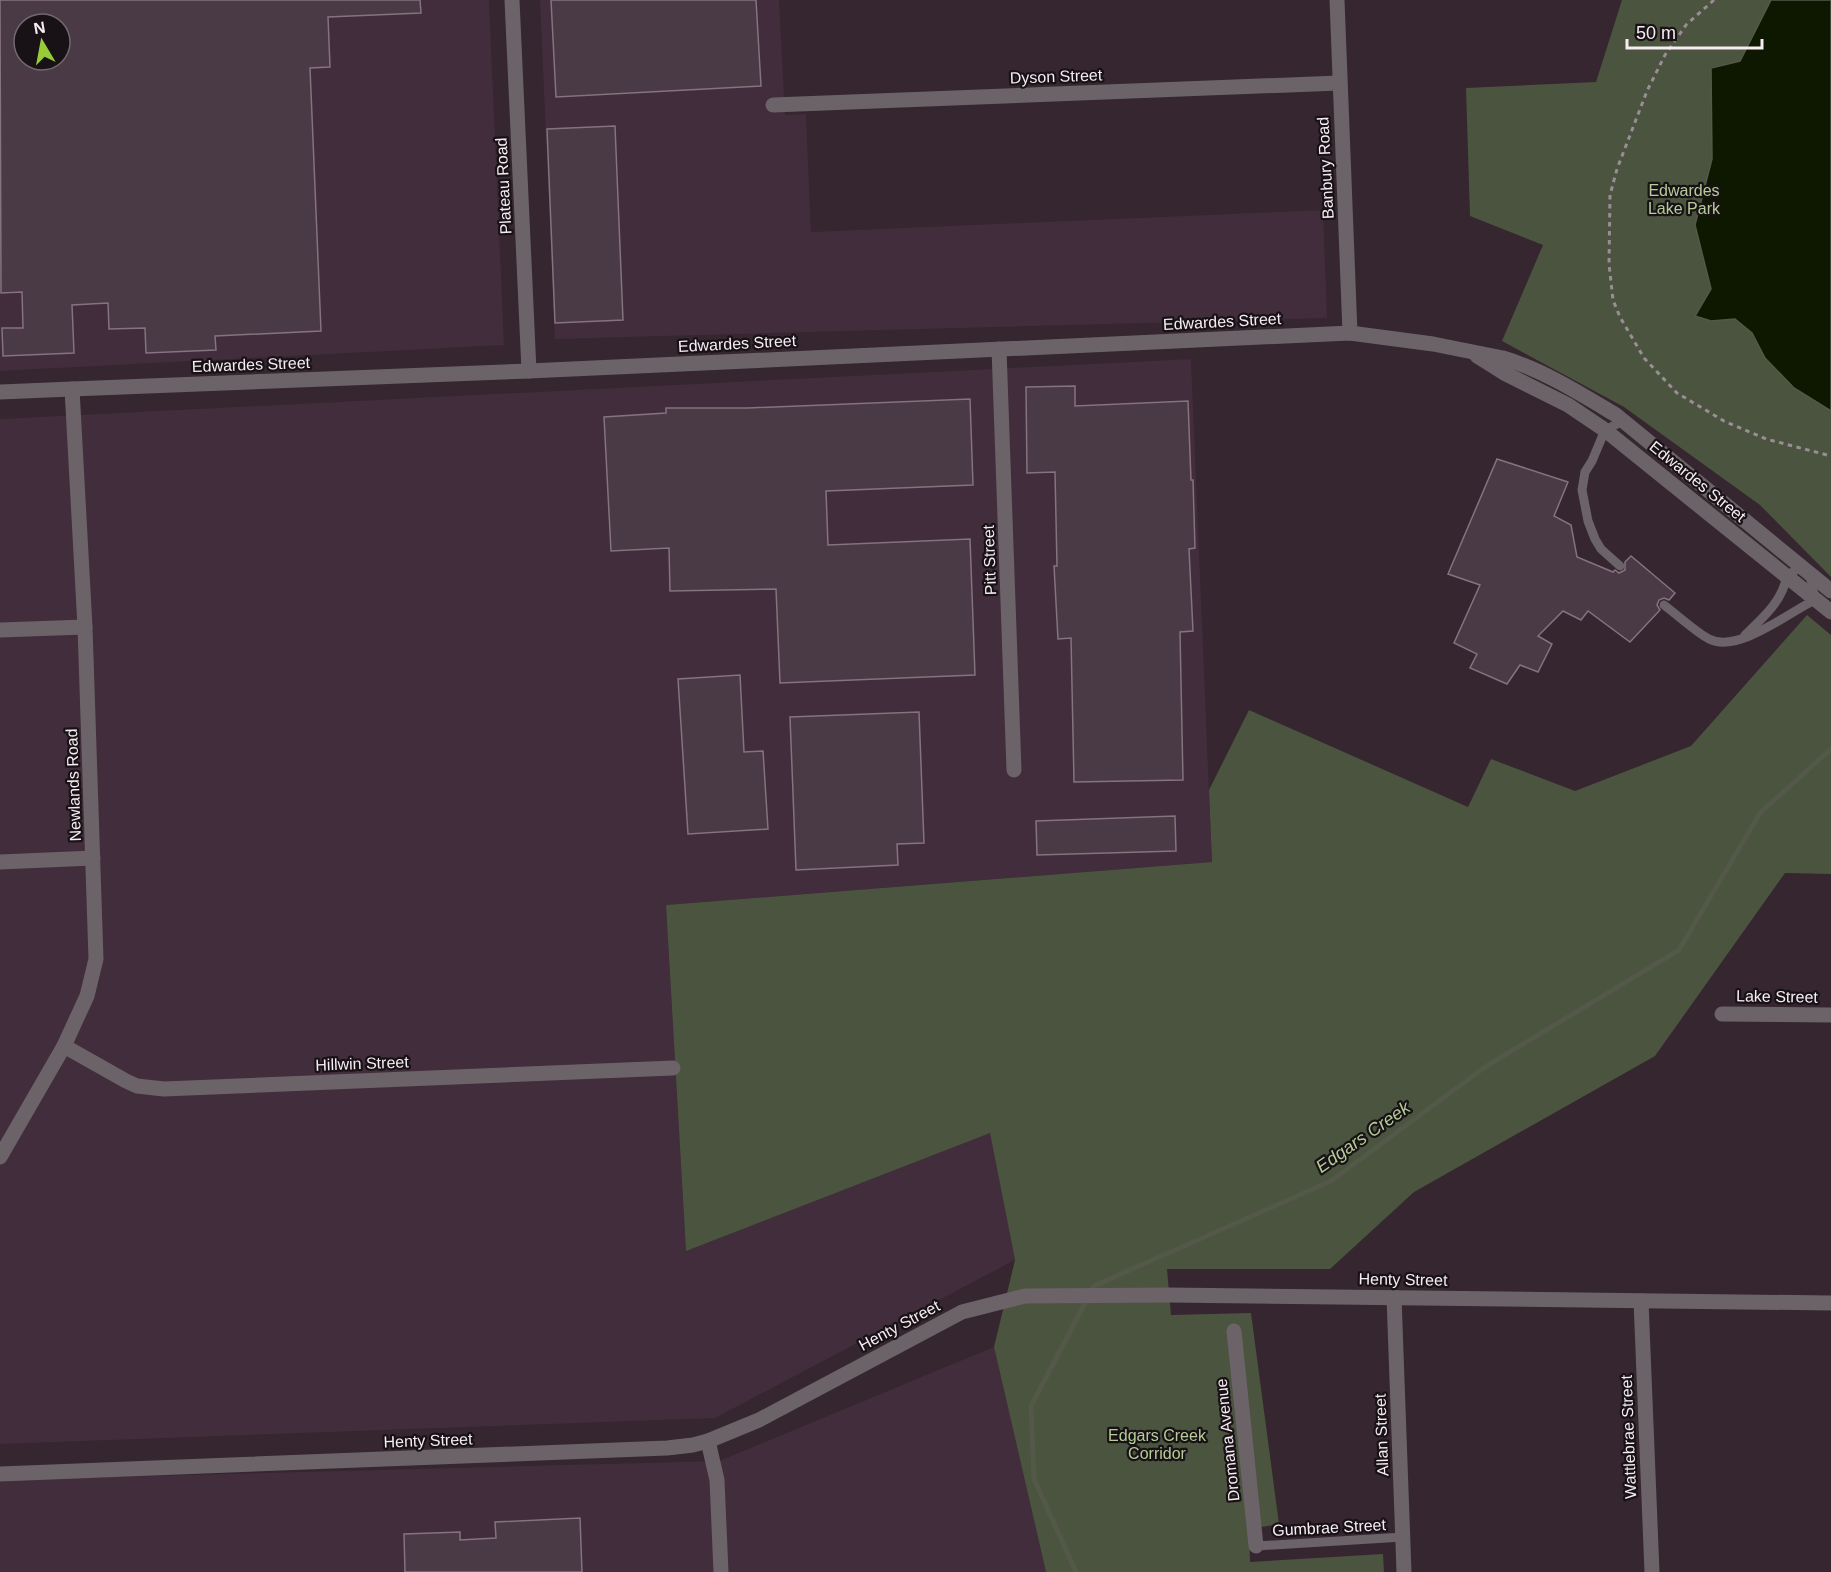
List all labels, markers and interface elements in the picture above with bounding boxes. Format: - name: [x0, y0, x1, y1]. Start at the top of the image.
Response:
- north arrow: [12, 12, 72, 72]
- scale bar: [1627, 12, 1762, 50]
- text: N: [32, 18, 47, 37]
- text: 50 m: [1636, 23, 1676, 43]
- street label: Dyson Street: [1010, 66, 1103, 87]
- street label: Banbury Road: [1314, 116, 1337, 219]
- street label: Plateau Road: [492, 137, 515, 235]
- park label: Edwardes Lake Park: [1648, 182, 1721, 217]
- street label: Edwardes Street: [1163, 310, 1282, 333]
- street label: Edwardes Street: [678, 332, 797, 355]
- street label: Edwardes Street: [192, 354, 311, 375]
- street label: Edwardes Street: [1646, 438, 1749, 526]
- street label: Pitt Street: [980, 524, 999, 595]
- street label: Newlands Road: [63, 728, 84, 842]
- street label: Lake Street: [1736, 987, 1819, 1006]
- street label: Hillwin Street: [315, 1053, 410, 1074]
- water label: Edgars Creek: [1312, 1097, 1415, 1177]
- street label: Henty Street: [1358, 1270, 1448, 1289]
- street label: Henty Street: [856, 1297, 943, 1354]
- street label: Wattlebrae Street: [1618, 1374, 1639, 1499]
- street label: Dromana Avenue: [1213, 1378, 1242, 1502]
- street label: Allan Street: [1372, 1393, 1391, 1477]
- park label: Edgars Creek Corridor: [1108, 1427, 1207, 1462]
- street label: Henty Street: [383, 1430, 473, 1451]
- street label: Gumbrae Street: [1272, 1516, 1387, 1539]

